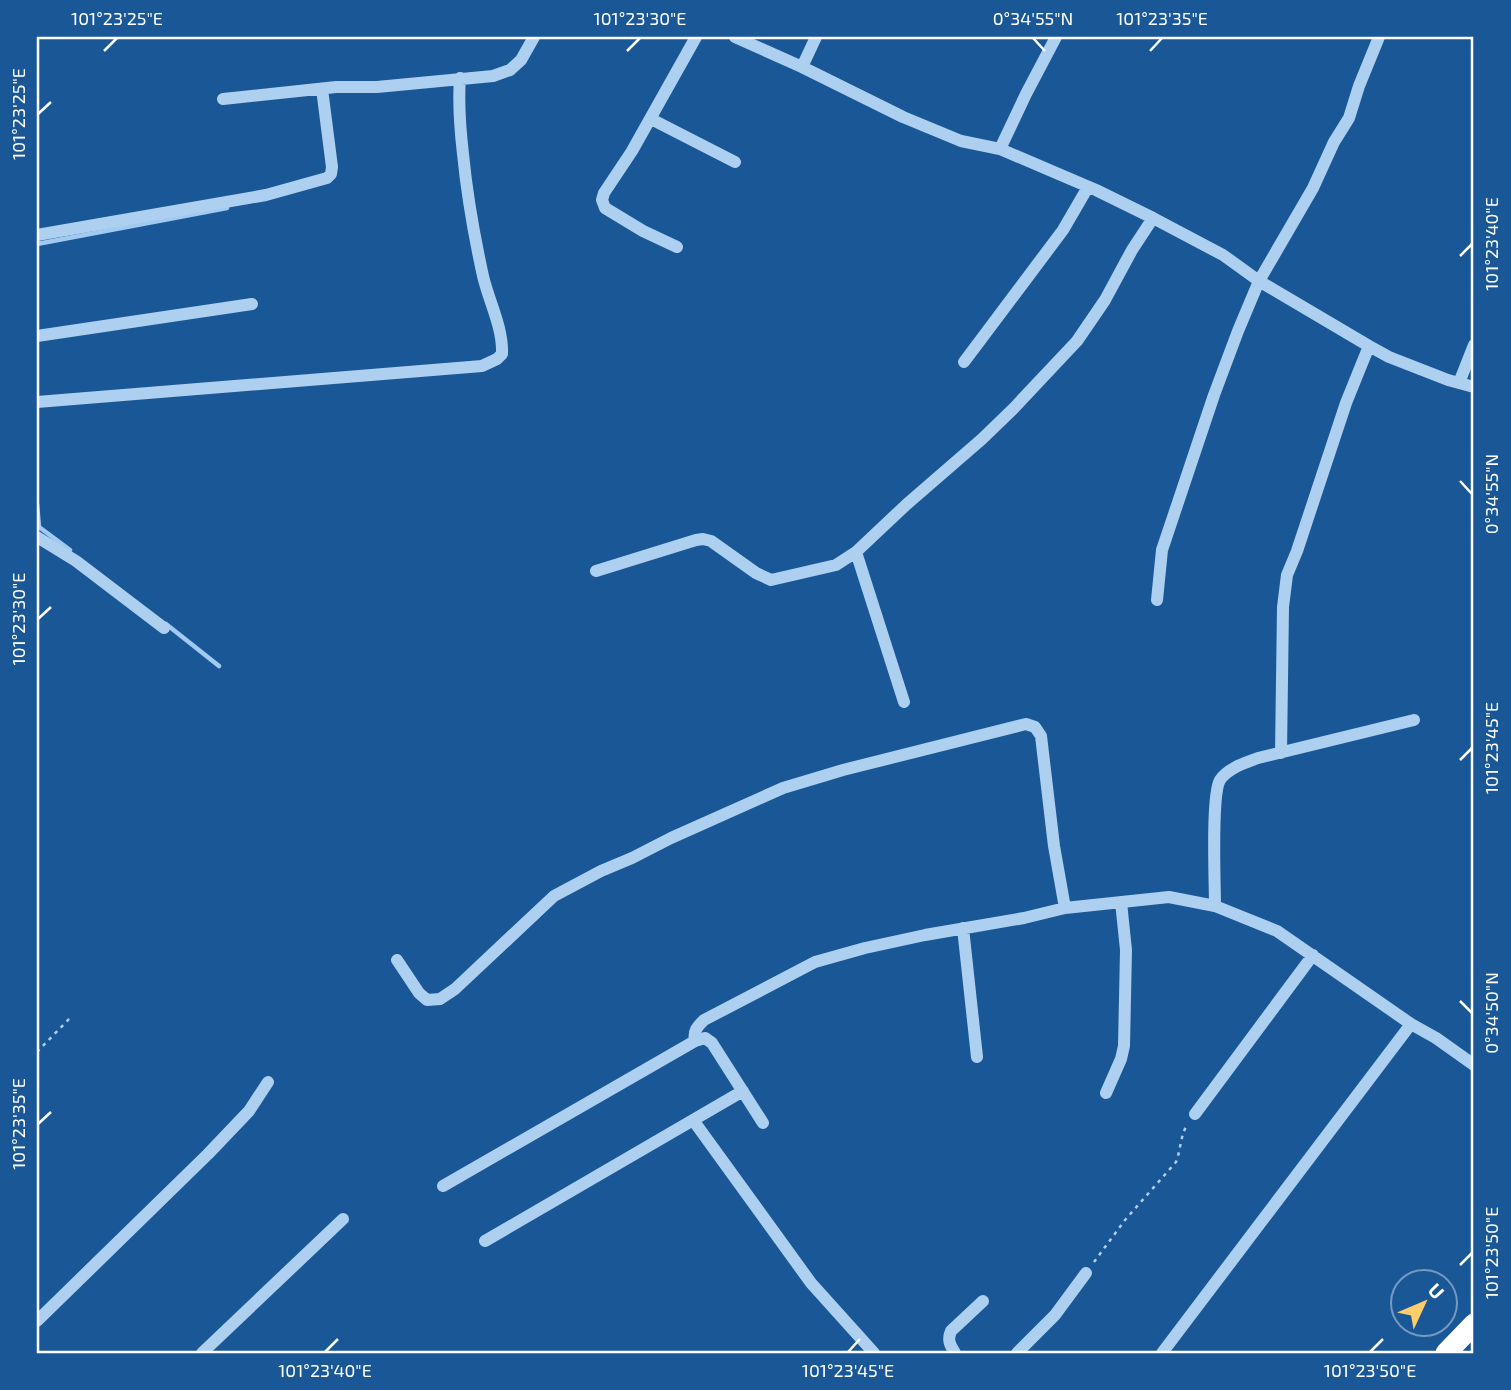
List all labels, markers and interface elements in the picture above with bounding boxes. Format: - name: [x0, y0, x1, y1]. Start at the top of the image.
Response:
- text: 101°23'25"E: [71, 7, 163, 29]
- text: 101°23'30"E: [594, 7, 686, 29]
- text: 0°34'55"N: [993, 7, 1073, 29]
- text: 101°23'35"E: [1116, 7, 1208, 29]
- text: 101°23'25"E: [7, 68, 29, 160]
- text: 101°23'40"E: [1480, 197, 1502, 291]
- text: 0°34'55"N: [1480, 454, 1502, 534]
- text: 101°23'30"E: [7, 573, 29, 665]
- text: 101°23'45"E: [1480, 702, 1502, 794]
- text: 0°34'50"N: [1480, 972, 1502, 1054]
- text: 101°23'35"E: [7, 1078, 29, 1170]
- text: 101°23'50"E: [1480, 1207, 1502, 1299]
- north arrow: [1388, 1268, 1458, 1338]
- text: U: [1424, 1278, 1449, 1304]
- text: 101°23'40"E: [278, 1359, 372, 1381]
- text: 101°23'45"E: [802, 1359, 894, 1381]
- text: 101°23'50"E: [1324, 1359, 1416, 1381]

